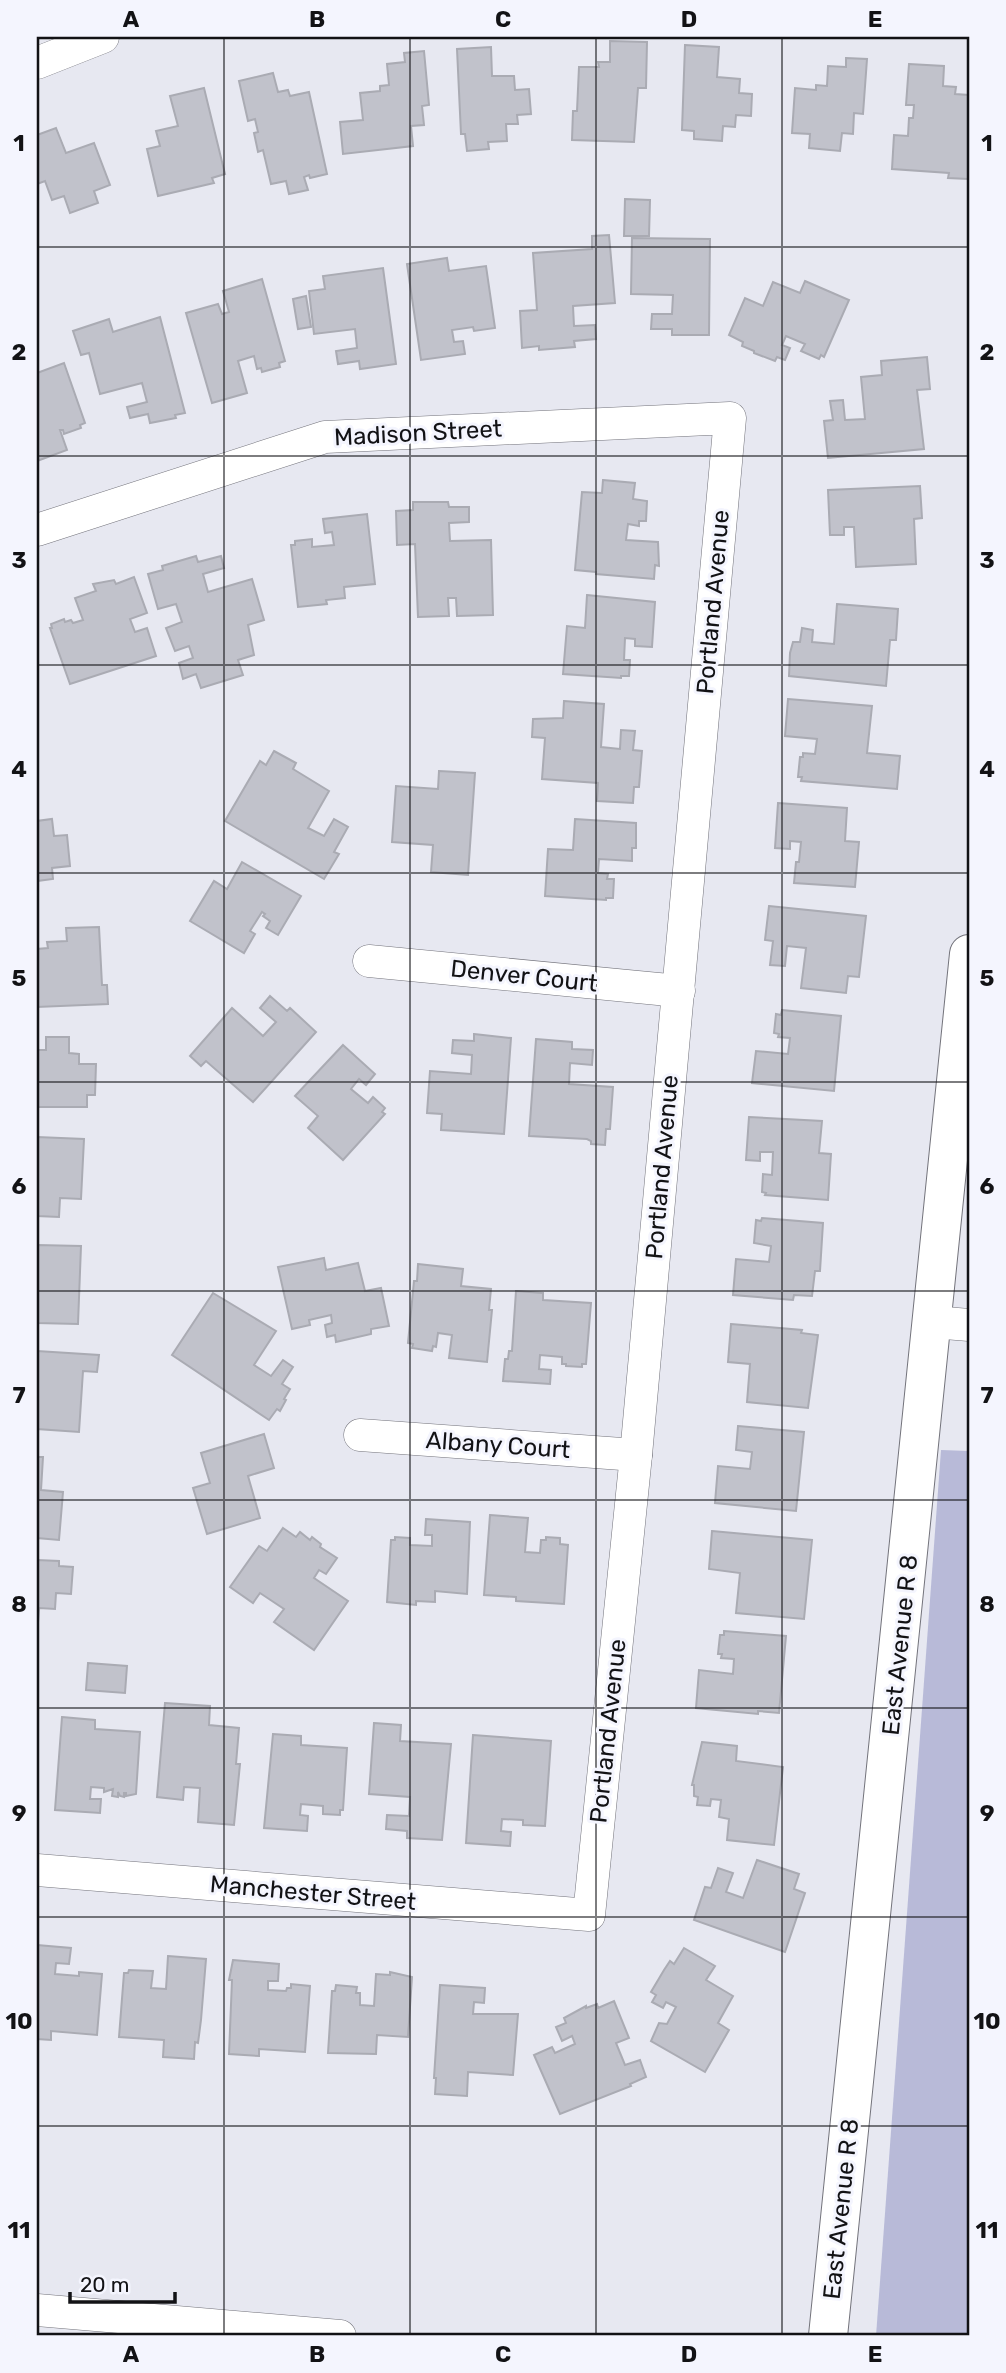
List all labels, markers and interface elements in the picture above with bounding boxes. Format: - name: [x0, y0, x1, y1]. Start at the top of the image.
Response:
- text: A: [123, 5, 140, 33]
- text: B: [309, 5, 325, 33]
- text: C: [495, 5, 511, 33]
- text: D: [681, 5, 697, 33]
- text: E: [868, 5, 882, 33]
- text: 1: [13, 129, 25, 157]
- text: 1: [981, 129, 993, 157]
- text: 2: [12, 338, 26, 366]
- text: 2: [980, 338, 994, 366]
- street label: Madison Street: [333, 415, 503, 451]
- street label: Portland Avenue: [691, 509, 735, 695]
- text: 3: [11, 546, 27, 574]
- text: 3: [979, 546, 995, 574]
- text: 4: [11, 755, 27, 783]
- text: 4: [979, 755, 995, 783]
- street label: Denver Court: [449, 954, 599, 998]
- text: 5: [12, 964, 27, 992]
- text: 5: [980, 964, 995, 992]
- street label: Portland Avenue: [640, 1074, 684, 1260]
- text: 6: [12, 1172, 27, 1200]
- text: 6: [980, 1172, 995, 1200]
- text: 7: [12, 1381, 26, 1409]
- text: 7: [980, 1381, 994, 1409]
- street label: Albany Court: [425, 1426, 571, 1464]
- street label: East Avenue R 8: [877, 1553, 923, 1737]
- text: 8: [11, 1590, 27, 1618]
- text: 8: [979, 1590, 995, 1618]
- street label: Portland Avenue: [584, 1638, 632, 1824]
- text: 9: [12, 1799, 26, 1827]
- text: 9: [980, 1799, 994, 1827]
- street label: Manchester Street: [209, 1870, 417, 1916]
- text: 10: [5, 2007, 33, 2035]
- text: 10: [973, 2007, 1001, 2035]
- street label: East Avenue R 8: [818, 2117, 864, 2301]
- text: 11: [8, 2216, 30, 2244]
- text: 11: [976, 2216, 998, 2244]
- scale bar: [70, 2261, 175, 2305]
- text: 20 m: [80, 2272, 129, 2297]
- text: A: [123, 2340, 140, 2368]
- text: B: [309, 2340, 325, 2368]
- text: C: [495, 2340, 511, 2368]
- text: D: [681, 2340, 697, 2368]
- text: E: [868, 2340, 882, 2368]

